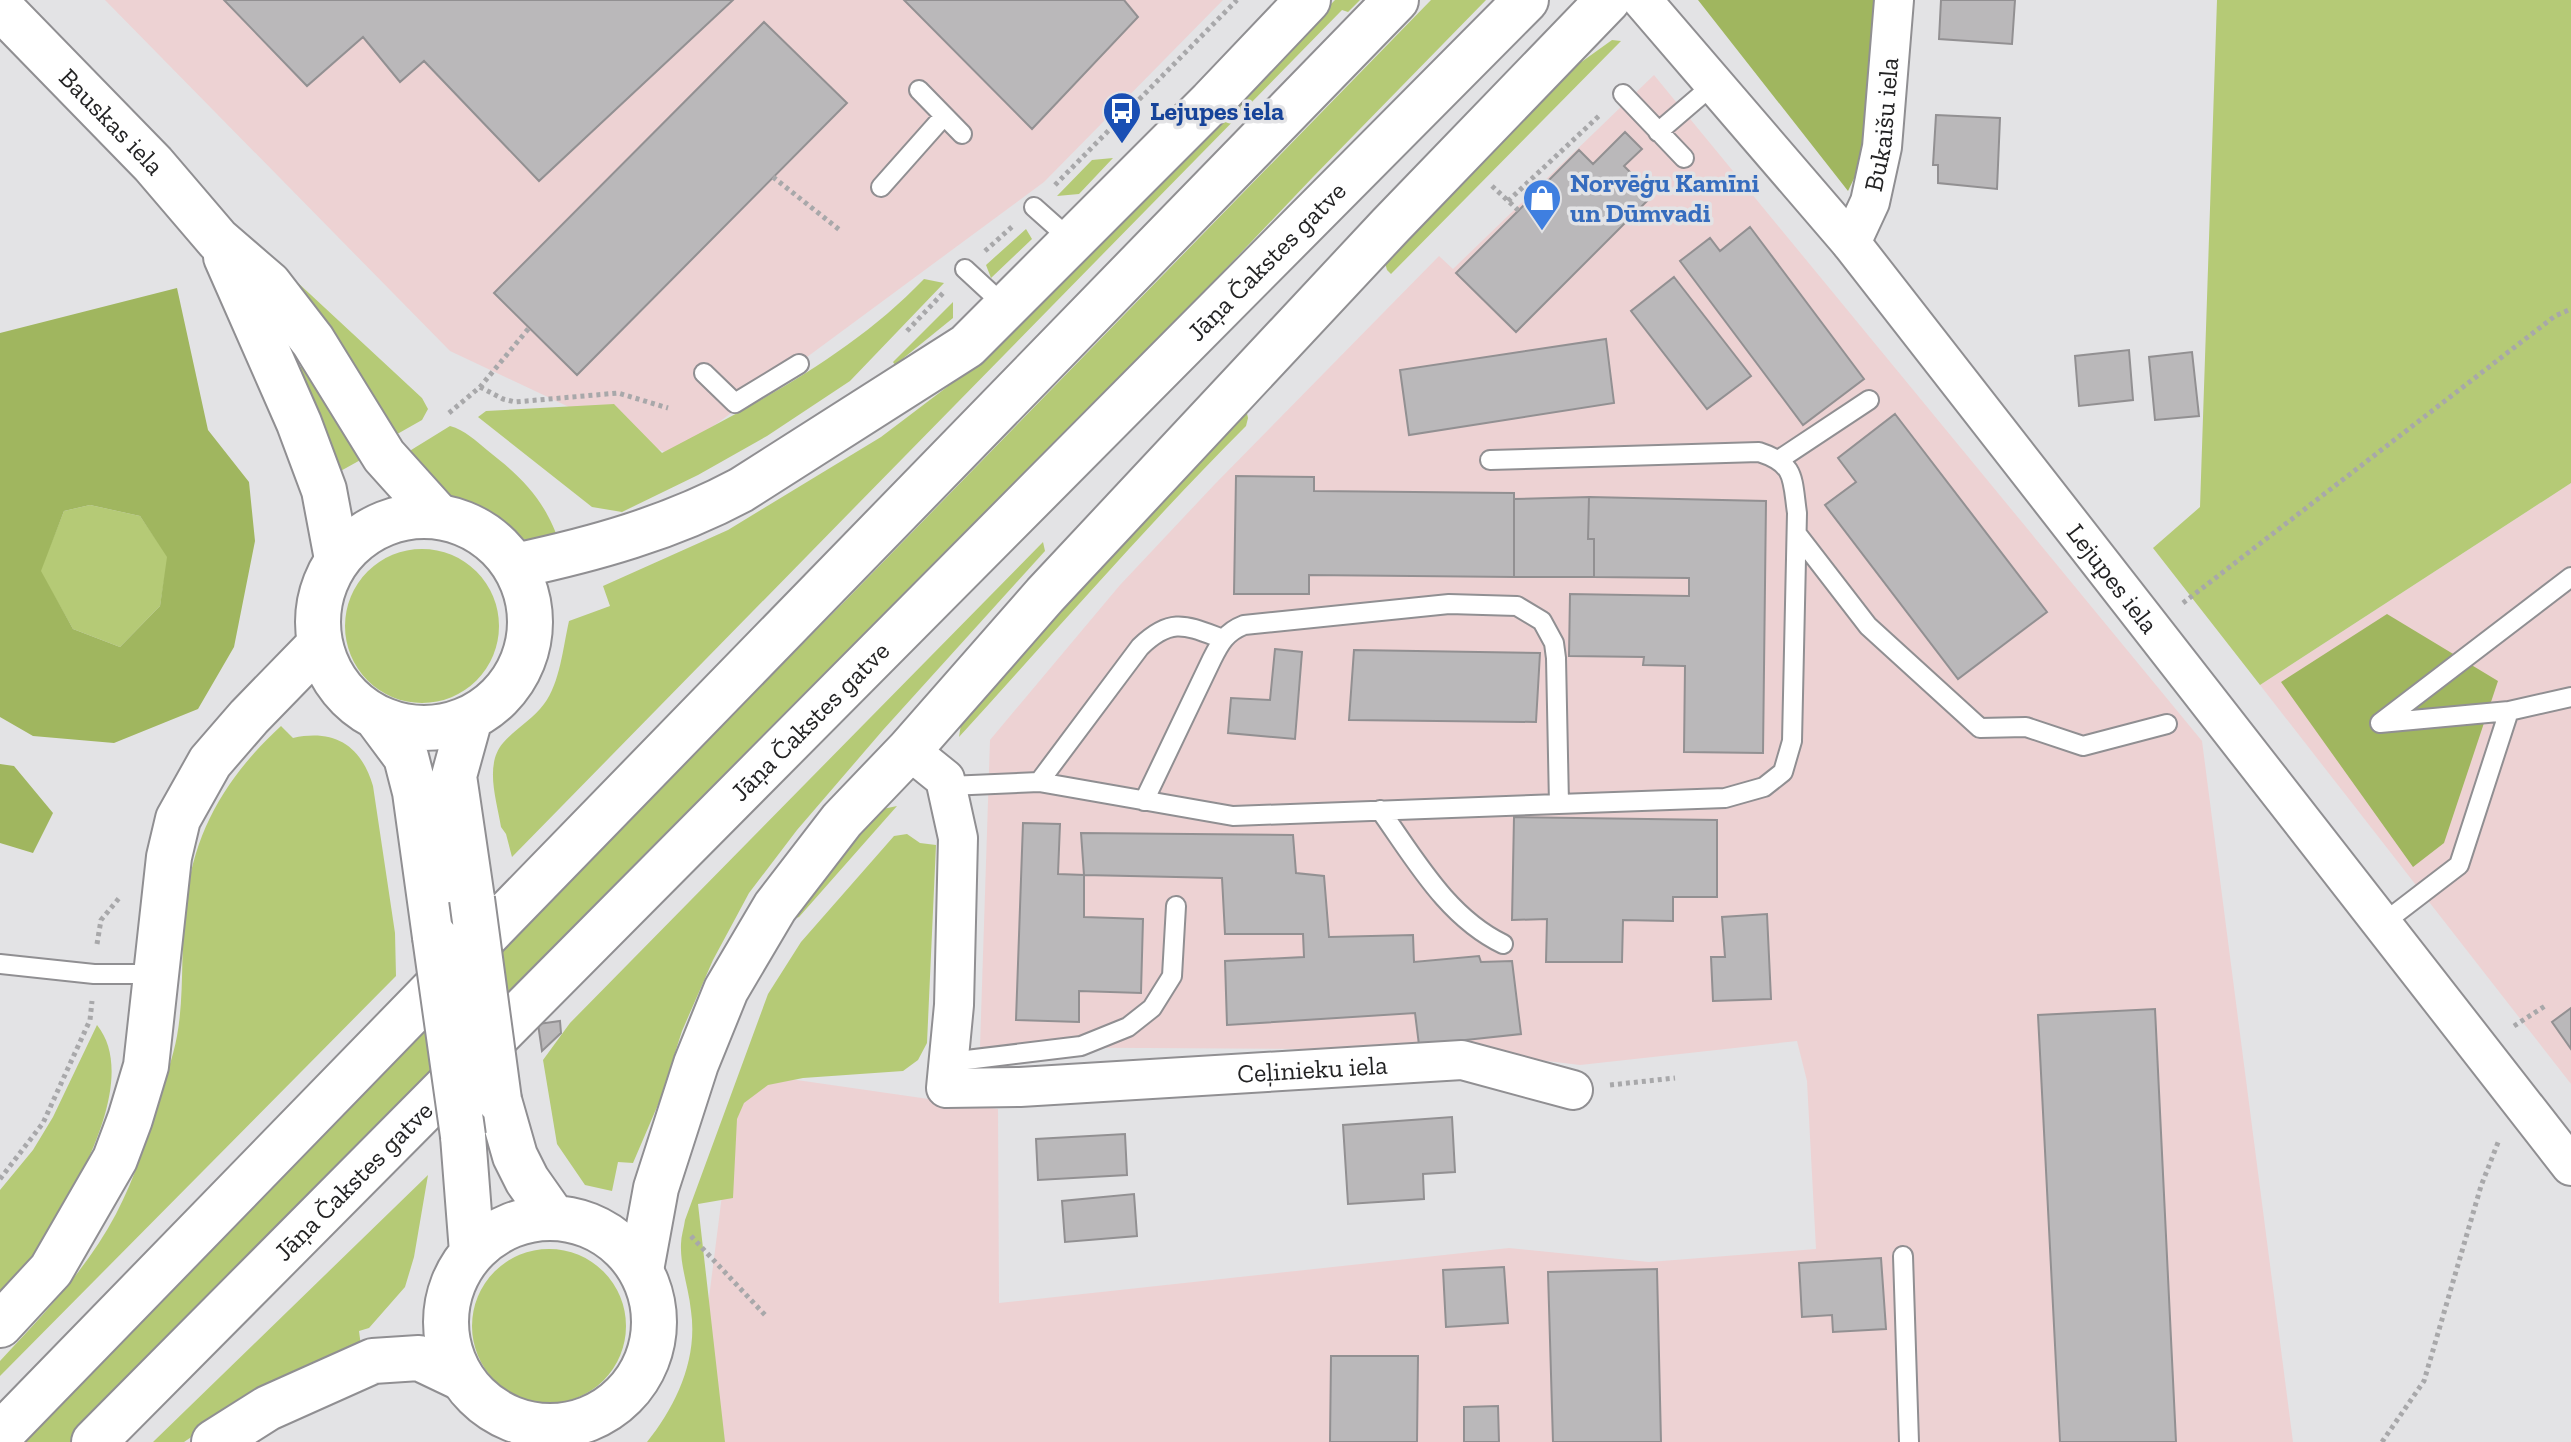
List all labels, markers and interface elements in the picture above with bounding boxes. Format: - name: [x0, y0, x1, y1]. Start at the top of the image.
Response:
- street label: Bukaišu iela: [1857, 56, 1905, 194]
- street label: Bauskas iela: [53, 61, 171, 182]
- bus stop icon: Lejupes iela: [1101, 90, 1143, 145]
- place label: Lejupes iela: [1150, 95, 1284, 127]
- place label: Norvēģu Kamīni un Dūmvadi: [1570, 167, 1760, 229]
- street label: Jāņa Čakstes gatve: [1180, 175, 1353, 348]
- shop icon: Norvēģu Kamīni un Dūmvadi: [1521, 177, 1563, 232]
- street label: Lejupes iela: [2060, 517, 2166, 640]
- street label: Jāņa Čakstes gatve: [724, 635, 896, 808]
- street label: Ceļinieku iela: [1236, 1049, 1389, 1090]
- street label: Jāņa Čakstes gatve: [267, 1094, 439, 1267]

